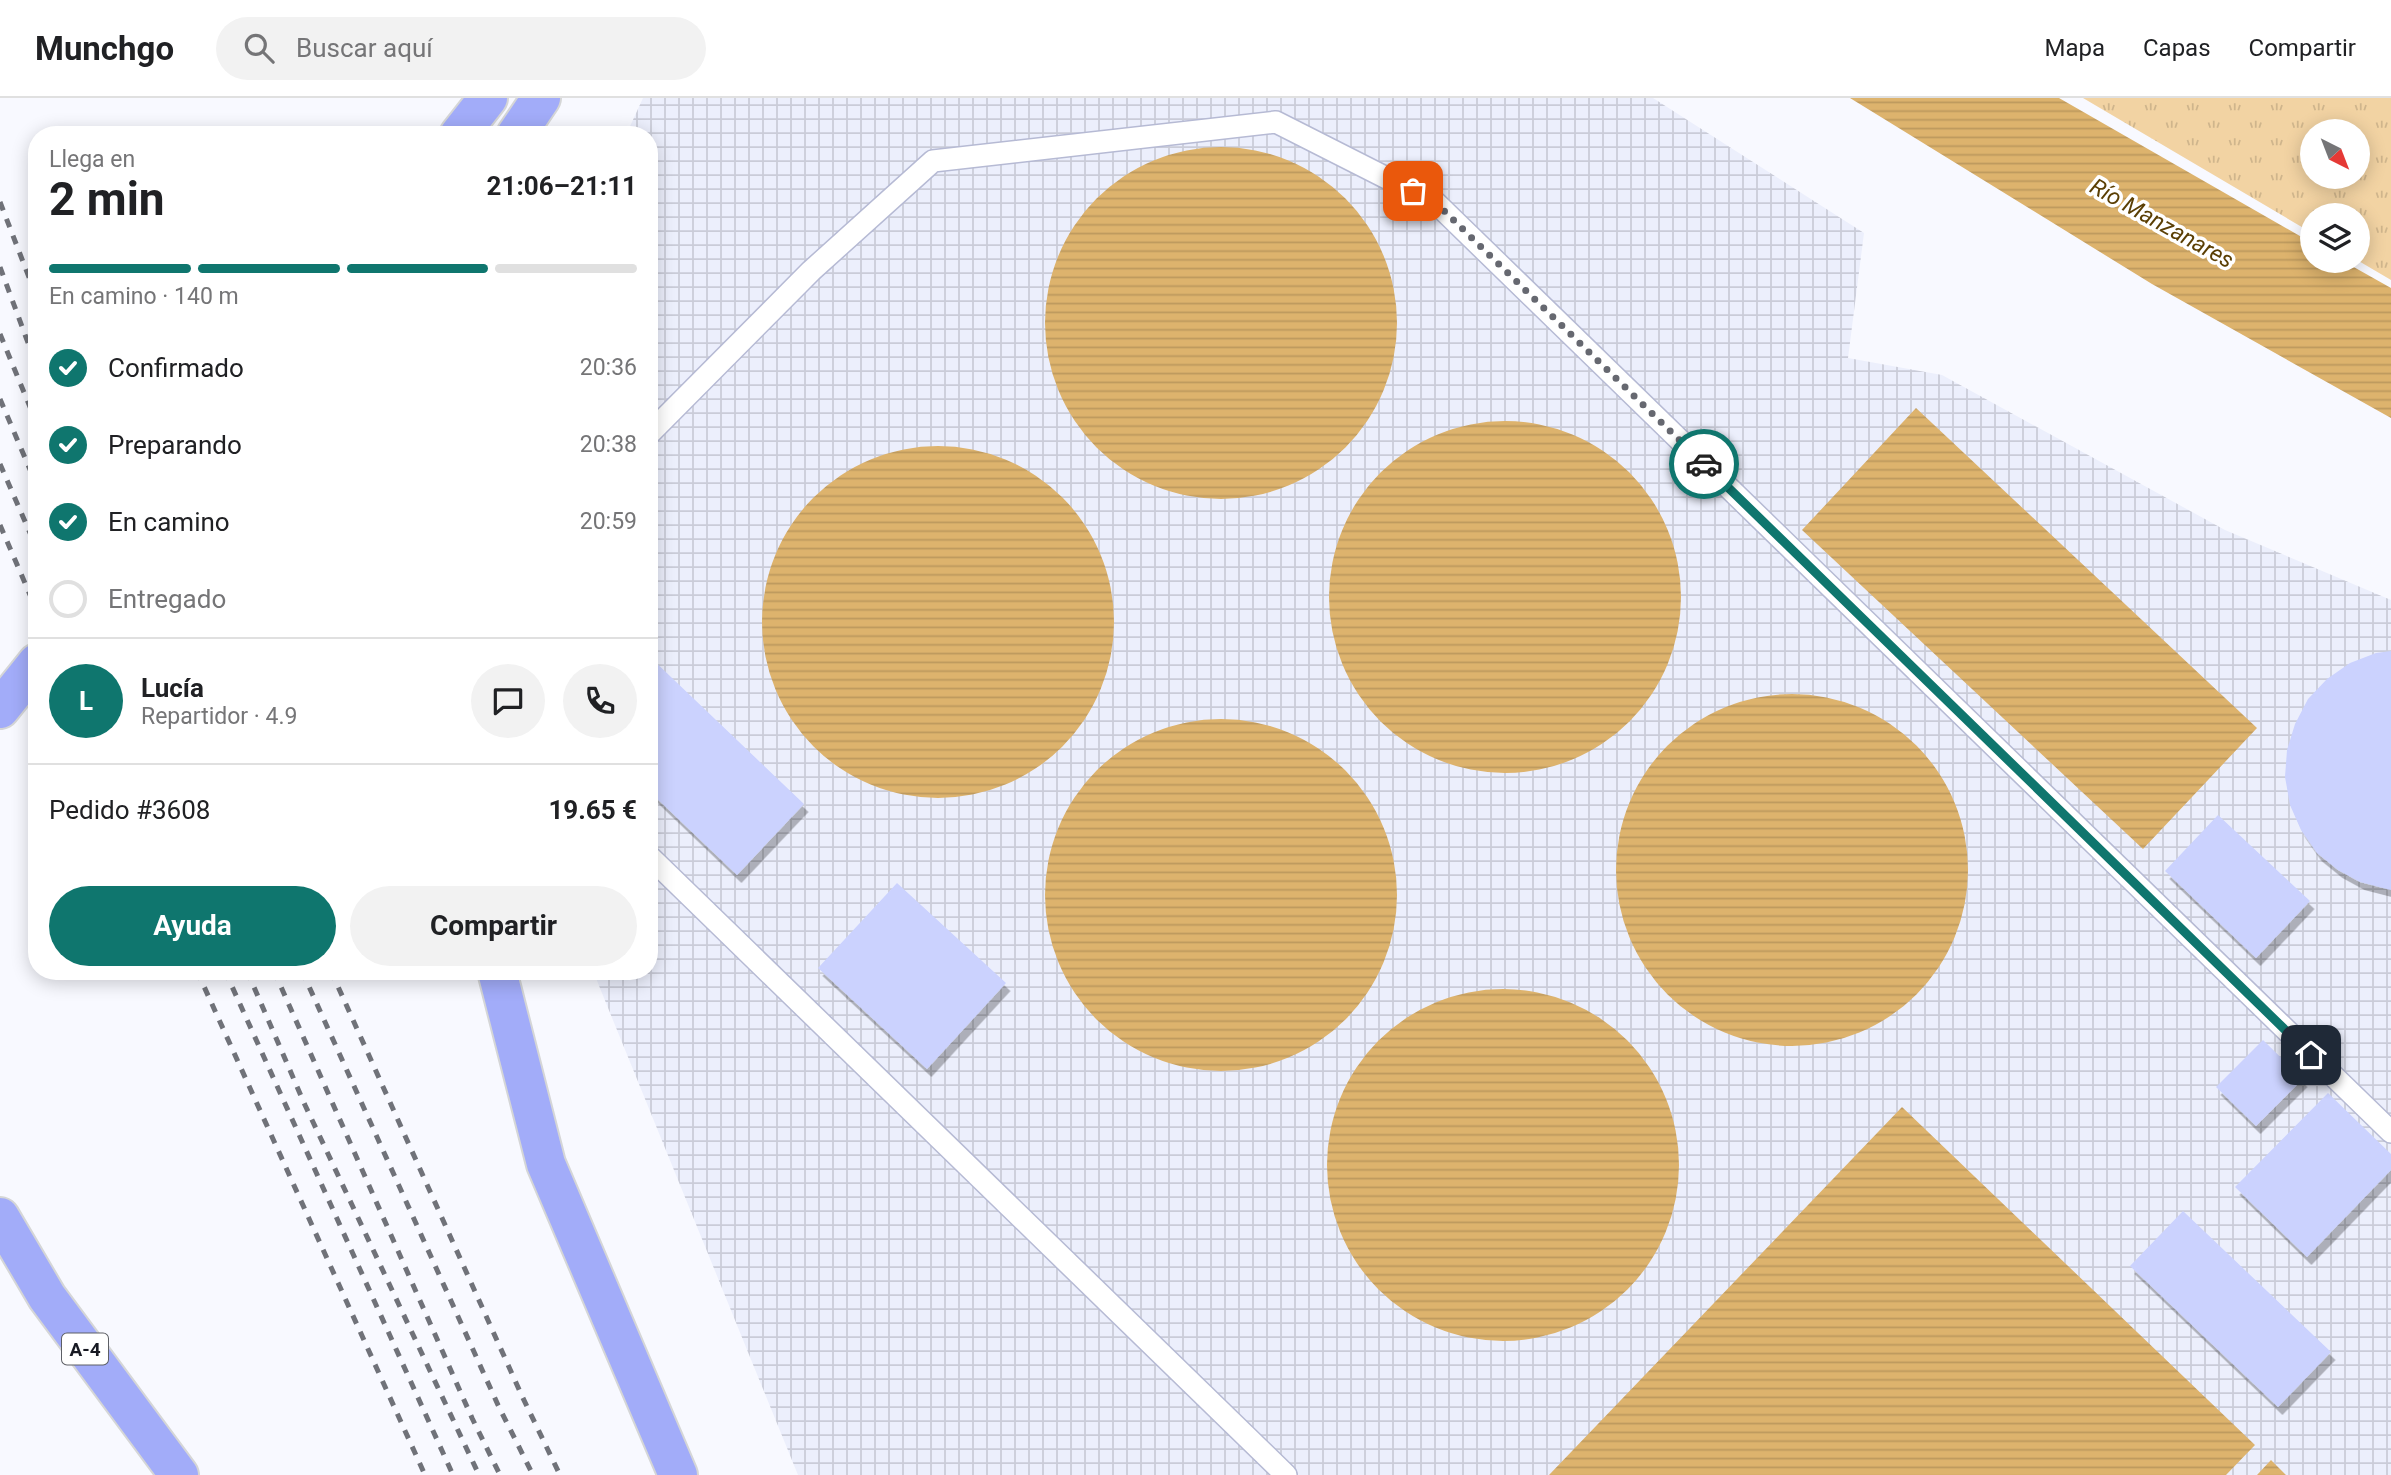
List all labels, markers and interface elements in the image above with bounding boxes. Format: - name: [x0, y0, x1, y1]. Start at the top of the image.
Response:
- search box: [216, 17, 706, 80]
- text: Munchgo: [35, 29, 174, 68]
- icon: search: [240, 29, 278, 67]
- text: Buscar aquí: [296, 33, 433, 63]
- text: Mapa: [2044, 34, 2105, 62]
- text: Capas: [2143, 34, 2211, 62]
- text: Compartir: [2249, 34, 2356, 62]
- north arrow: [2300, 119, 2370, 189]
- map controls: [2300, 119, 2370, 273]
- text: Llega en: [49, 146, 135, 173]
- pin: [1383, 161, 1443, 221]
- text: 21:06–21:11: [487, 171, 637, 201]
- text: 2 min: [49, 172, 165, 226]
- icon: bag: [1394, 172, 1432, 210]
- water label: Río Manzanares: [2085, 173, 2238, 274]
- button: layers: [2300, 203, 2370, 273]
- text: En camino · 140 m: [49, 283, 239, 310]
- icon: check: [49, 349, 87, 387]
- text: Confirmado: [108, 353, 244, 383]
- text: 20:36: [580, 354, 637, 381]
- icon: check: [49, 426, 87, 464]
- courier: [1669, 429, 1739, 499]
- text: Preparando: [108, 430, 242, 460]
- text: 20:38: [580, 431, 637, 458]
- icon: car: [1685, 445, 1723, 483]
- icon: check: [49, 503, 87, 541]
- text: En camino: [108, 507, 230, 537]
- text: 20:59: [580, 508, 637, 535]
- text: Entregado: [108, 584, 226, 614]
- button: chat: [471, 664, 545, 738]
- button: phone: [563, 664, 637, 738]
- text: Lucía: [141, 673, 204, 703]
- text: L: [79, 686, 93, 716]
- text: Repartidor · 4.9: [141, 703, 298, 730]
- text: Pedido #3608: [49, 795, 210, 825]
- text: 19.65 €: [548, 795, 637, 825]
- button: Ayuda: [49, 886, 336, 966]
- button: Compartir: [350, 886, 637, 966]
- pin: [2281, 1025, 2341, 1085]
- icon: home: [2292, 1036, 2330, 1074]
- road number: A-4: [62, 1334, 108, 1364]

